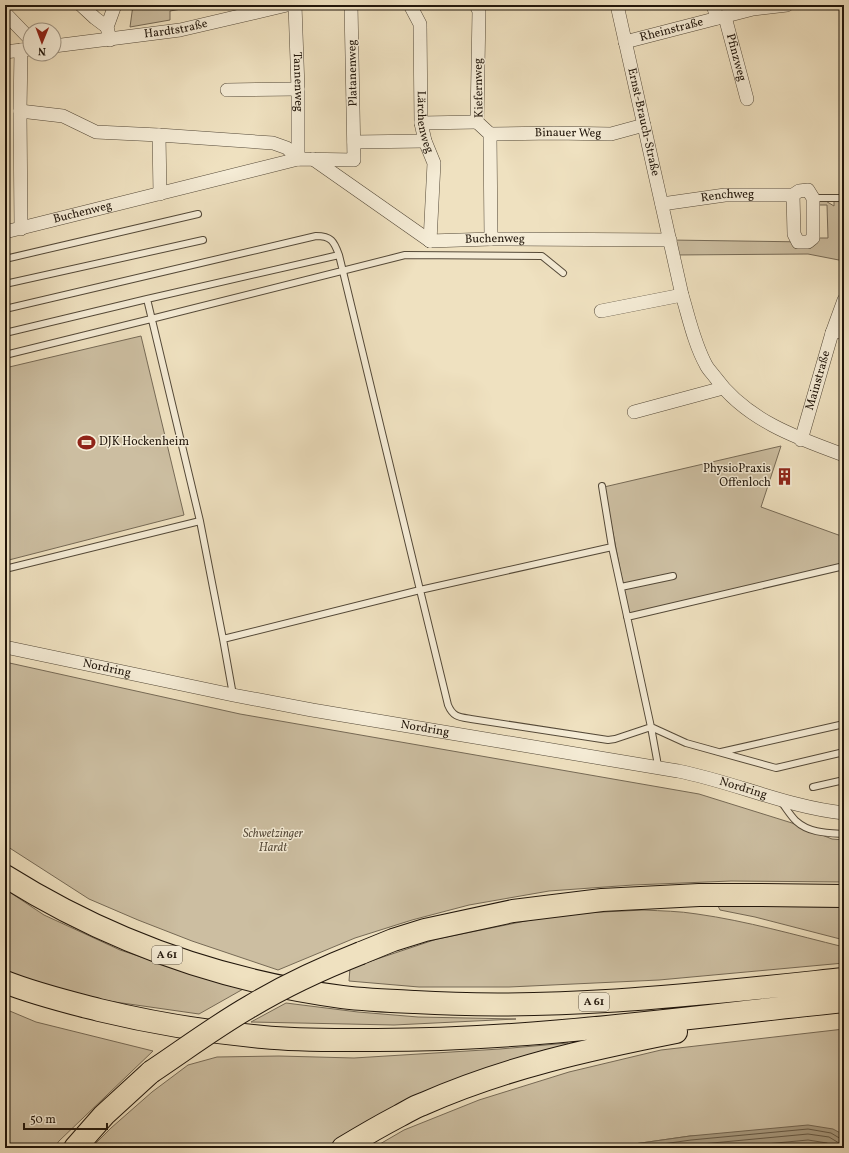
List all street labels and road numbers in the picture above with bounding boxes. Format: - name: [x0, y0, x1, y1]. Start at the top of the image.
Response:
- street label: Rheinstraße: [638, 14, 705, 46]
- street label: Hardtstraße: [143, 16, 210, 42]
- street label: Pfinzweg: [722, 32, 750, 83]
- street label: Platanenweg: [344, 39, 362, 107]
- street label: Tannenweg: [289, 52, 306, 112]
- street label: Kiefernweg: [470, 58, 488, 118]
- street label: Ernst-Brauch-Straße: [623, 66, 663, 178]
- street label: Lärchenweg: [413, 91, 437, 156]
- street label: Binauer Weg: [534, 125, 602, 142]
- street label: Renchweg: [700, 187, 754, 206]
- street label: Buchenweg: [52, 198, 114, 228]
- street label: Buchenweg: [465, 231, 525, 248]
- street label: Mainstraße: [802, 349, 835, 412]
- street label: Nordring: [81, 656, 132, 681]
- street label: Nordring: [400, 717, 451, 741]
- street label: Nordring: [717, 774, 769, 803]
- road number: A 61: [152, 946, 182, 964]
- road number: A 61: [579, 993, 609, 1011]

